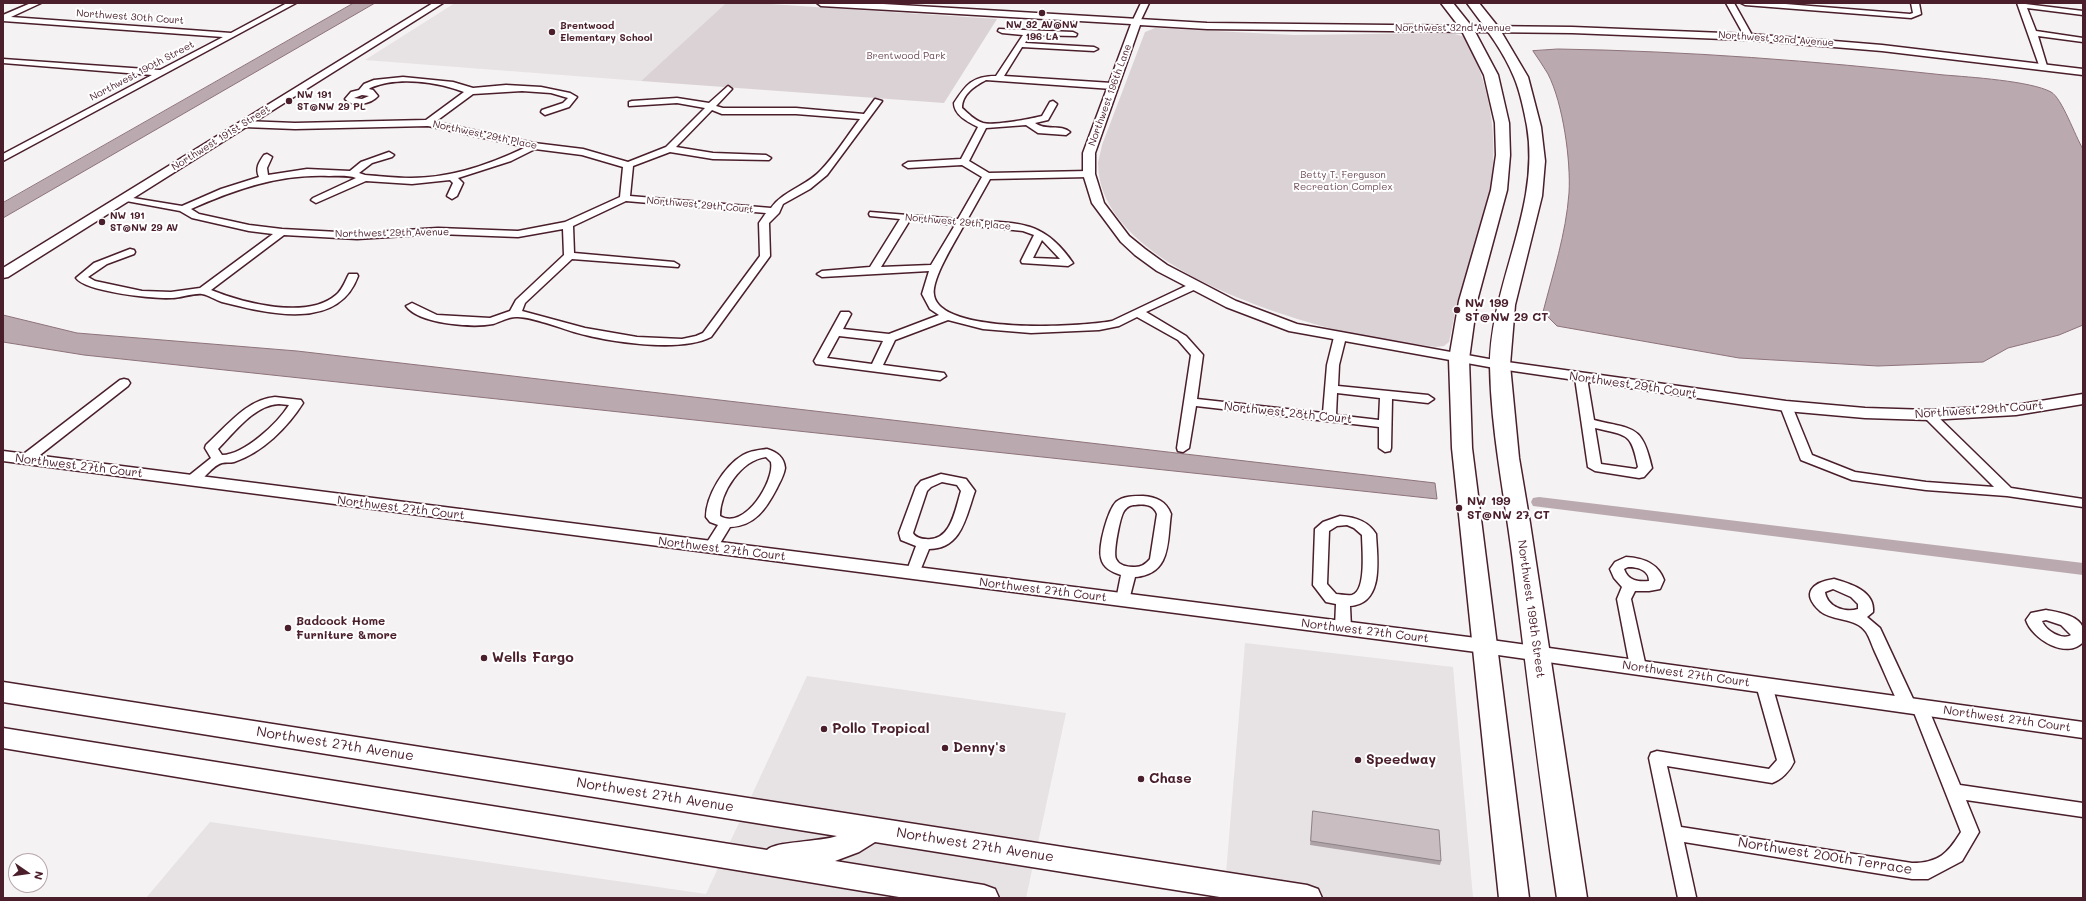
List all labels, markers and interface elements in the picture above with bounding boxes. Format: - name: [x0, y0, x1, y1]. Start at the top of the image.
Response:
- street label: Northwest 30th Court: [76, 7, 184, 27]
- marker: NW 32 AV@NW 196 LA: [1037, 8, 1047, 18]
- place label: NW 32 AV@NW 196 LA: [1006, 19, 1078, 42]
- place label: Brentwood Elementary School: [560, 20, 652, 44]
- street label: Northwest 32nd Avenue: [1395, 22, 1511, 34]
- marker: Brentwood Elementary School: [547, 27, 557, 37]
- street label: Northwest 32nd Avenue: [1718, 29, 1834, 49]
- street label: Northwest 190th Street: [88, 38, 196, 104]
- street label: Northwest 196th Lane: [1086, 42, 1134, 148]
- park label: Brentwood Park: [866, 50, 946, 62]
- place label: NW 191 ST@NW 29 PL: [297, 89, 366, 112]
- marker: NW 191 ST@NW 29 PL: [284, 96, 294, 106]
- street label: Northwest 191st Street: [170, 103, 272, 173]
- street label: Northwest 29th Place: [432, 118, 538, 152]
- park label: Betty T. Ferguson Recreation Complex: [1293, 169, 1393, 192]
- street label: Northwest 29th Court: [646, 194, 754, 216]
- place label: NW 191 ST@NW 29 AV: [110, 210, 178, 234]
- street label: Northwest 29th Place: [904, 211, 1012, 233]
- marker: NW 191 ST@NW 29 AV: [97, 217, 107, 227]
- street label: Northwest 29th Avenue: [335, 226, 449, 240]
- place label: NW 199 ST@NW 29 CT: [1465, 296, 1548, 324]
- marker: NW 199 ST@NW 29 CT: [1452, 305, 1462, 315]
- street label: Northwest 29th Court: [1568, 369, 1698, 401]
- street label: Northwest 29th Court: [1914, 398, 2044, 422]
- street label: Northwest 28th Court: [1223, 399, 1353, 427]
- street label: Northwest 27th Court: [14, 451, 144, 481]
- street label: Northwest 27th Court: [336, 493, 466, 523]
- place label: NW 199 ST@NW 27 CT: [1467, 494, 1550, 522]
- marker: NW 199 ST@NW 27 CT: [1454, 503, 1464, 513]
- street label: Northwest 27th Court: [657, 534, 787, 564]
- street label: Northwest 199th Street: [1514, 539, 1548, 679]
- street label: Northwest 27th Court: [978, 575, 1108, 605]
- place label: Badcock Home Furniture &more: [296, 614, 397, 642]
- street label: Northwest 27th Court: [1300, 616, 1430, 646]
- marker: Badcock Home Furniture &more: [283, 623, 293, 633]
- place label: Wells Fargo: [492, 650, 574, 666]
- marker: Wells Fargo: [479, 653, 489, 663]
- street label: Northwest 27th Court: [1621, 658, 1751, 690]
- street label: Northwest 27th Court: [1942, 703, 2072, 735]
- place label: Pollo Tropical: [832, 721, 930, 737]
- street label: Northwest 27th Avenue: [255, 723, 415, 765]
- marker: Pollo Tropical: [819, 724, 829, 734]
- place label: Denny's: [953, 740, 1006, 756]
- marker: Denny's: [940, 743, 950, 753]
- place label: Speedway: [1366, 752, 1436, 768]
- marker: Speedway: [1353, 755, 1363, 765]
- place label: Chase: [1149, 771, 1192, 787]
- street label: Northwest 27th Avenue: [575, 774, 735, 816]
- marker: Chase: [1136, 774, 1146, 784]
- street label: Northwest 27th Avenue: [895, 824, 1055, 866]
- street label: Northwest 200th Terrace: [1737, 834, 1913, 878]
- north arrow: [8, 853, 48, 893]
- text: N: [31, 870, 47, 881]

